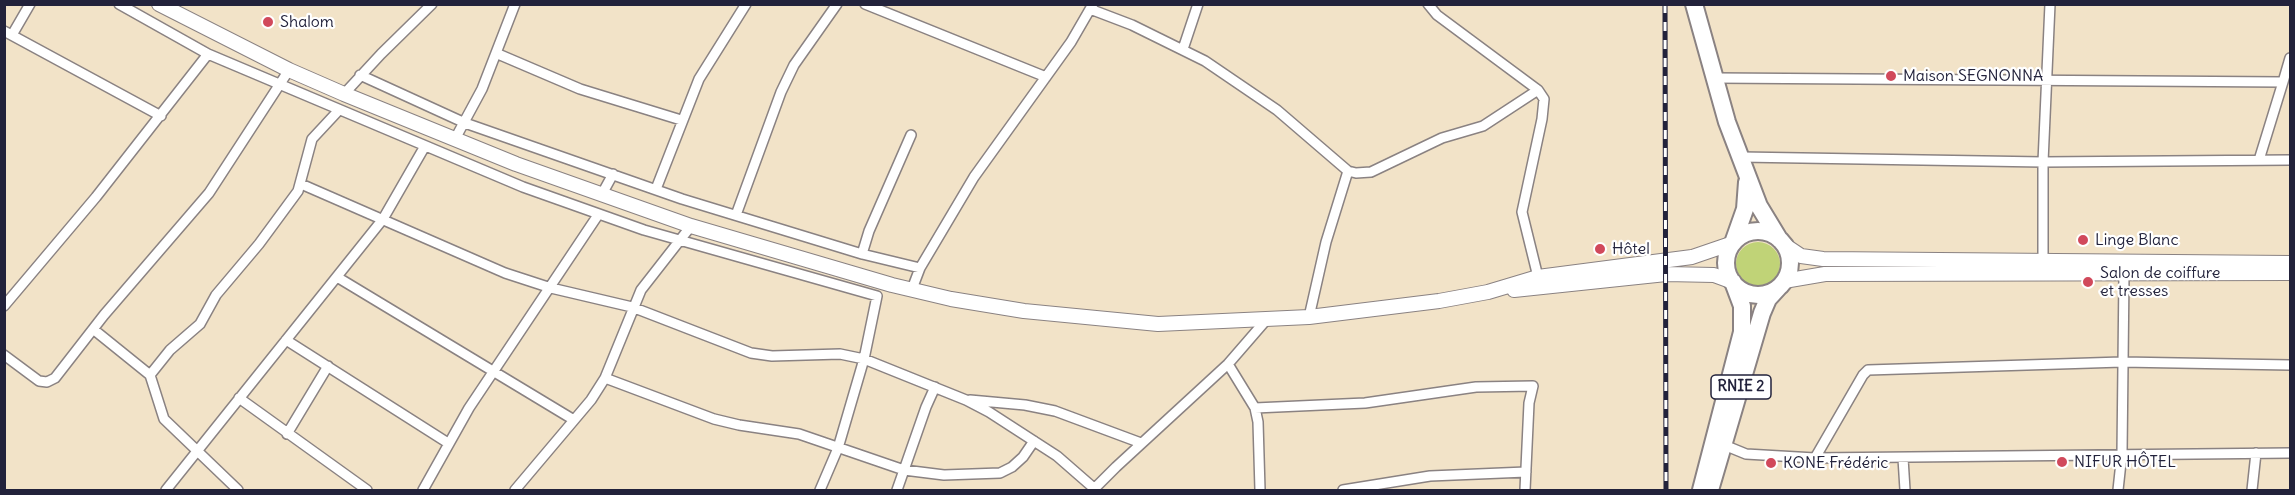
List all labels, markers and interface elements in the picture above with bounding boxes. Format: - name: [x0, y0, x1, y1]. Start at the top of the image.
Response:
- place label: Shalom: [280, 12, 334, 32]
- marker: Shalom: [261, 15, 275, 29]
- place label: Maison SEGNONNA: [1903, 66, 2043, 86]
- marker: Maison SEGNONNA: [1884, 69, 1898, 83]
- place label: Linge Blanc: [2095, 230, 2179, 250]
- marker: Linge Blanc: [2076, 233, 2090, 247]
- place label: Hôtel: [1612, 239, 1650, 259]
- marker: Hôtel: [1593, 242, 1607, 256]
- place label: Salon de coiffure et tresses: [2100, 263, 2220, 301]
- marker: Salon de coiffure et tresses: [2081, 275, 2095, 289]
- road number: RNIE 2: [1711, 375, 1771, 399]
- place label: NIFUR HÔTEL: [2074, 452, 2176, 472]
- place label: KONE Frédéric: [1783, 453, 1888, 473]
- marker: NIFUR HÔTEL: [2055, 455, 2069, 469]
- marker: KONE Frédéric: [1764, 456, 1778, 470]

